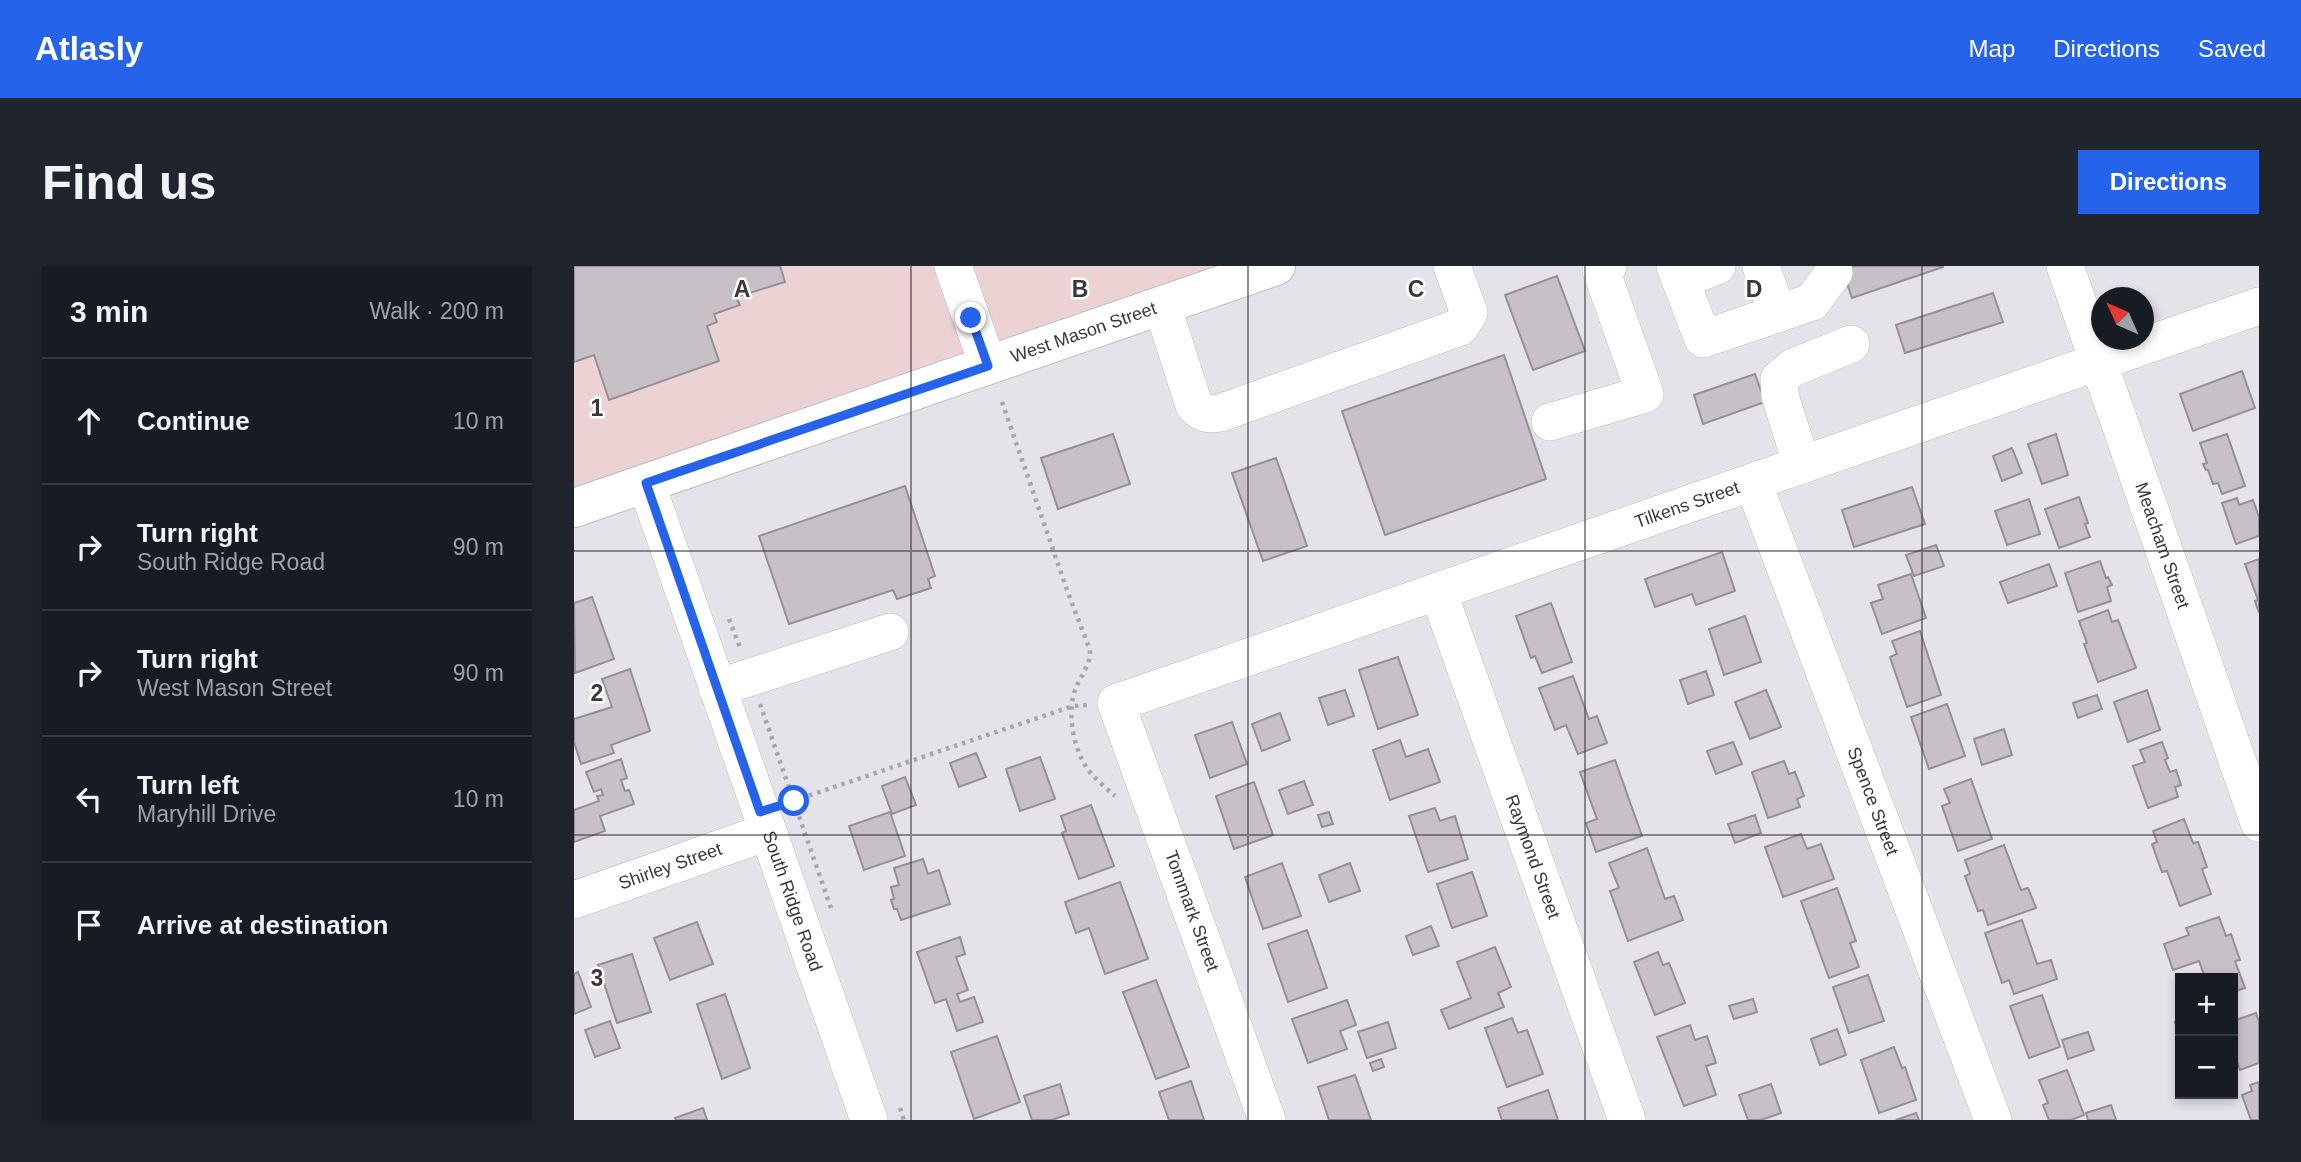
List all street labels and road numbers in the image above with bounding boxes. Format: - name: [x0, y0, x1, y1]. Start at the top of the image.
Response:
- street label: West Mason Street: [1008, 298, 1159, 367]
- street label: Tilkens Street: [1632, 477, 1742, 532]
- street label: Meacham Street: [2131, 480, 2194, 611]
- street label: Spence Street: [1844, 744, 1903, 858]
- street label: Raymond Street: [1502, 792, 1564, 921]
- street label: South Ridge Road: [759, 828, 826, 974]
- street label: Shirley Street: [616, 839, 725, 894]
- street label: Tommark Street: [1161, 848, 1223, 974]

